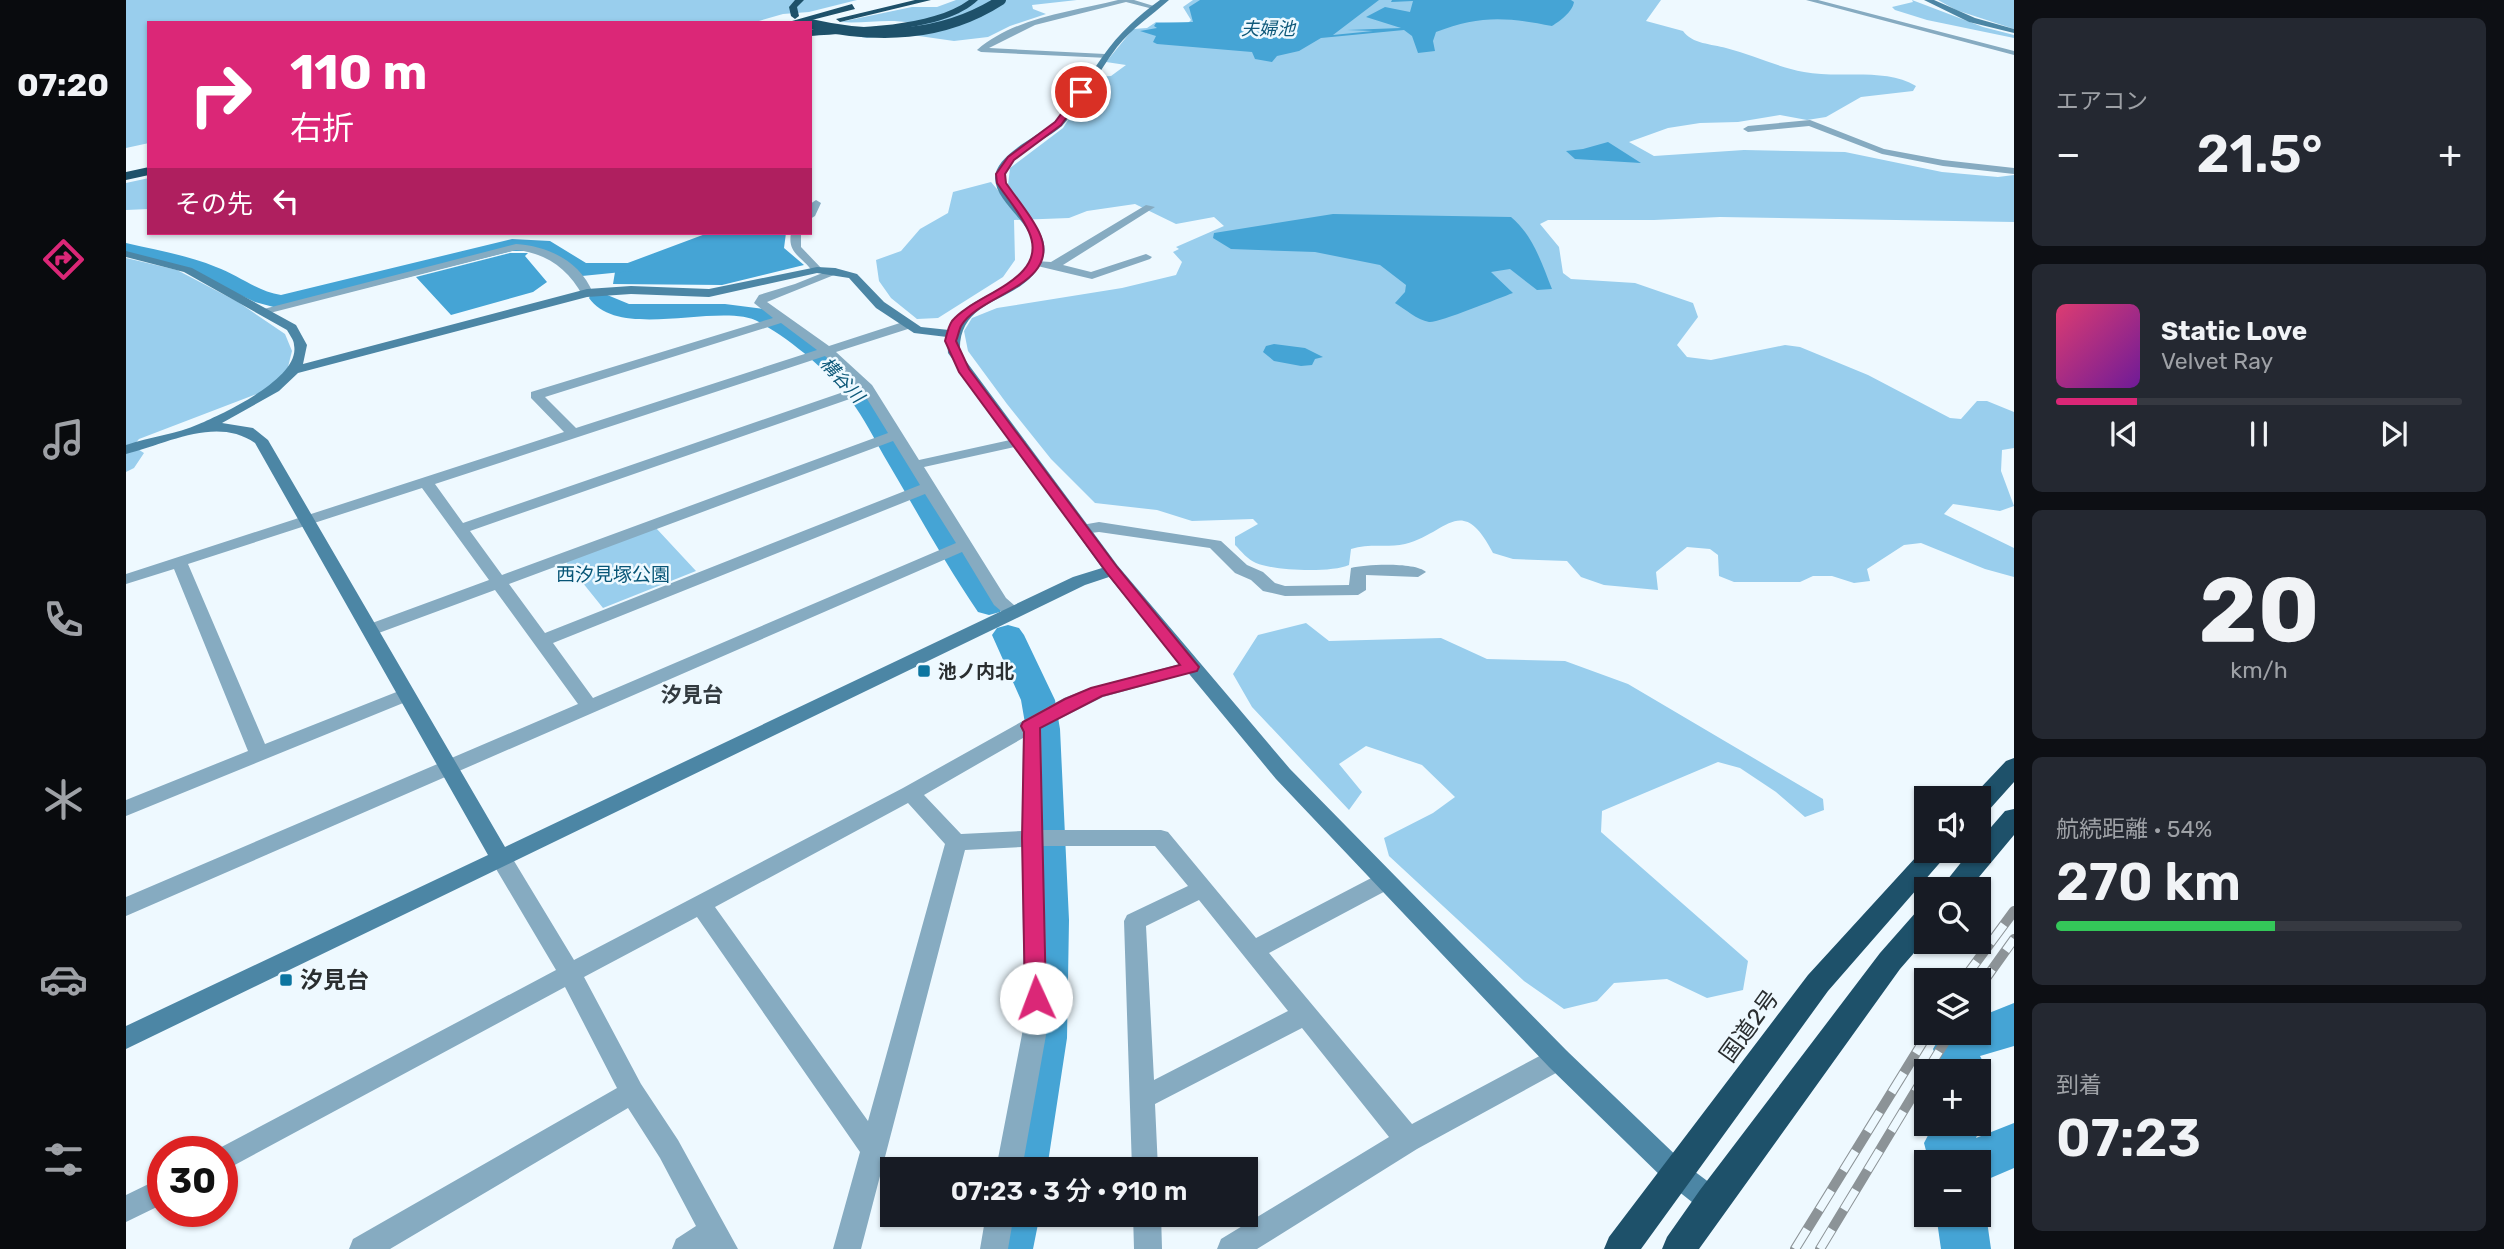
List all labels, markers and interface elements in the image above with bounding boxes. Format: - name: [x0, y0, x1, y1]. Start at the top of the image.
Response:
- water label: 夫婦池: [1241, 18, 1297, 40]
- text: 110 m: [290, 43, 427, 101]
- icon: right: [175, 49, 266, 140]
- pin: [1051, 62, 1111, 122]
- text: 07:20: [17, 66, 109, 104]
- icon: arrive: [1062, 73, 1100, 111]
- text: エアコン: [2056, 87, 2148, 115]
- text: 右折: [290, 109, 354, 147]
- text: 21.5°: [2196, 123, 2323, 185]
- text: −: [2056, 131, 2081, 177]
- text: +: [2438, 131, 2462, 177]
- icon: left: [267, 182, 305, 220]
- text: その先: [175, 189, 253, 220]
- icon: directions: [39, 235, 88, 284]
- text: Static Love: [2161, 316, 2307, 347]
- text: Velvet Ray: [2161, 347, 2273, 375]
- water label: 構谷川: [816, 353, 870, 409]
- icon: music: [39, 415, 88, 464]
- icon: previous: [2105, 415, 2143, 453]
- icon: pause: [2240, 415, 2278, 453]
- icon: next: [2375, 415, 2413, 453]
- text: 20: [2198, 556, 2320, 664]
- park label: 西汐見塚公園: [556, 563, 670, 586]
- icon: phone: [39, 595, 88, 644]
- text: km/h: [2230, 656, 2288, 684]
- place label: 池ノ内北: [938, 660, 1014, 683]
- marker: 池ノ内北: [916, 663, 932, 679]
- district label: 汐見台: [661, 682, 724, 707]
- icon: climate: [39, 775, 88, 824]
- map controls: [1914, 786, 1991, 1227]
- button: sound: [1914, 786, 1991, 863]
- text: 航続距離 · 54%: [2056, 815, 2212, 843]
- text: 270 km: [2056, 851, 2241, 913]
- button: search: [1914, 877, 1991, 954]
- icon: car: [39, 955, 88, 1004]
- position arrow: [999, 961, 1073, 1035]
- place label: 汐見台: [300, 966, 369, 994]
- button: layers: [1914, 968, 1991, 1045]
- marker: 汐見台: [278, 972, 294, 988]
- street label: 国道2号: [1713, 984, 1785, 1068]
- button: +: [1914, 1059, 1991, 1136]
- text: 到着: [2056, 1071, 2102, 1099]
- text: 07:23: [2056, 1107, 2201, 1169]
- icon: filters: [39, 1135, 88, 1184]
- speed limit sign: 30: [147, 1136, 238, 1227]
- button: −: [1914, 1150, 1991, 1227]
- text: 07:23 · 3 分 · 910 m: [951, 1176, 1187, 1207]

